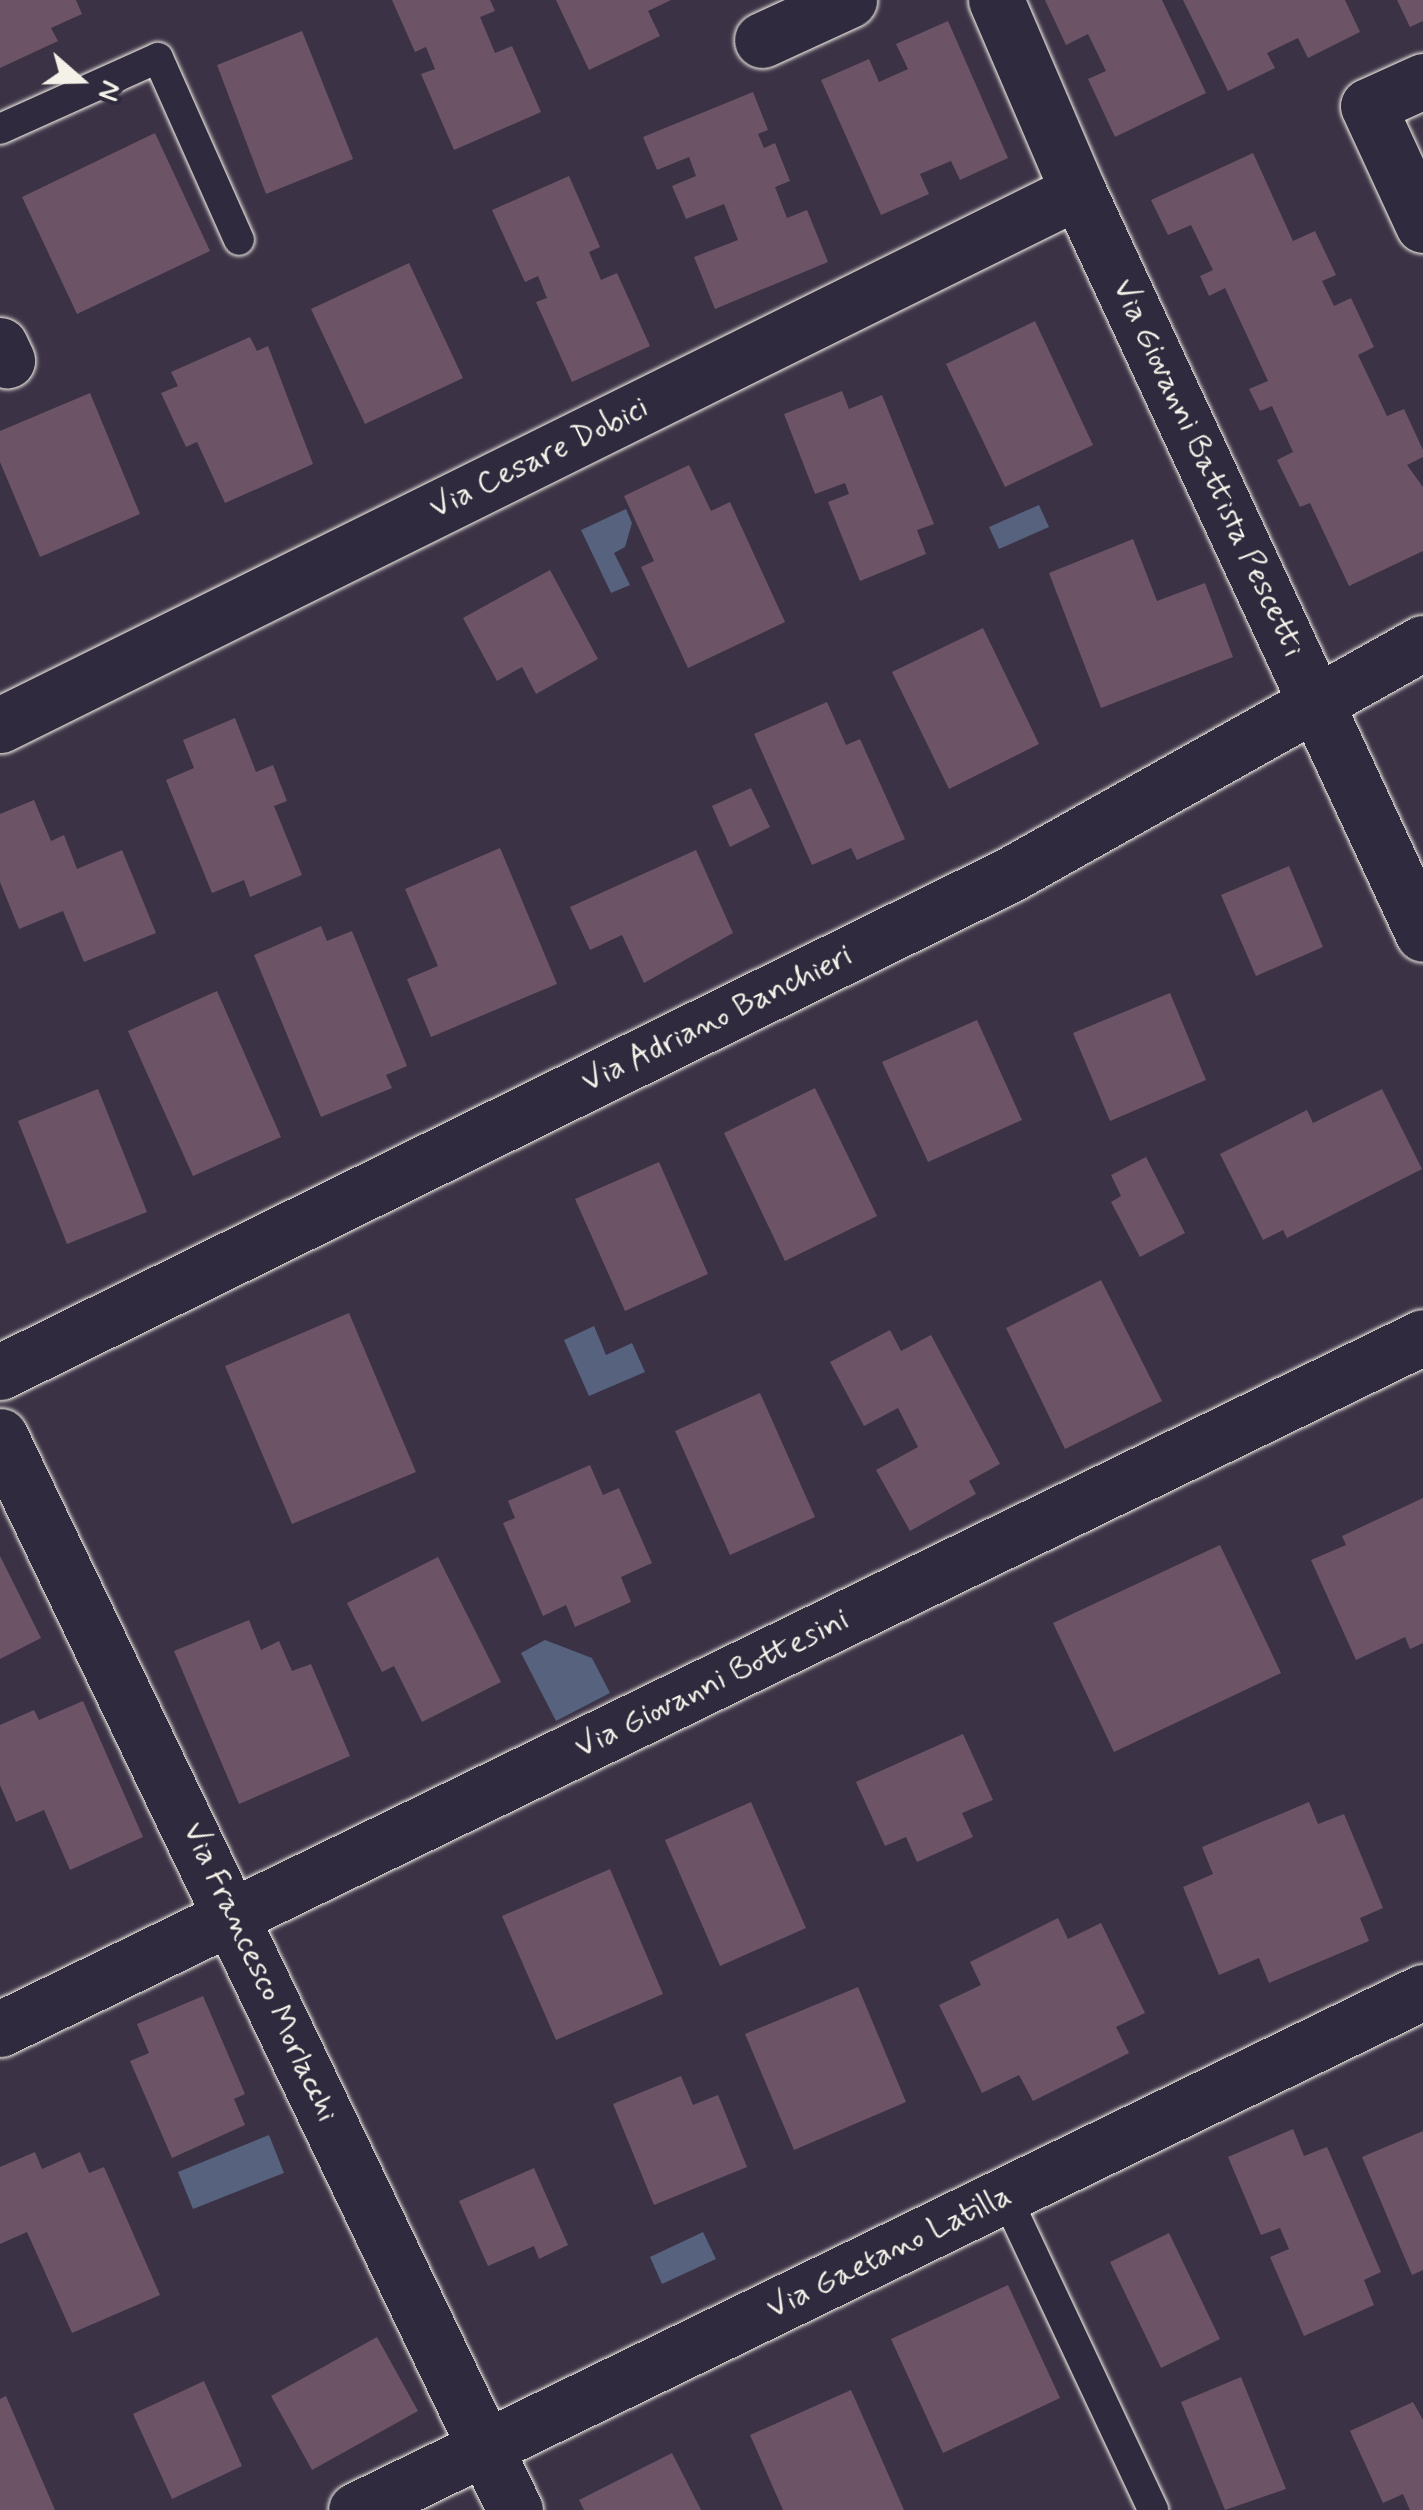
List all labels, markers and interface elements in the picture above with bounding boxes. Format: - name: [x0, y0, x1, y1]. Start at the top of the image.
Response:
- north arrow: [30, 30, 130, 130]
- text: N: [88, 75, 129, 106]
- street label: Via Giovanni Battista Pescetti: [1104, 275, 1312, 661]
- street label: Via Cesare Dobici: [423, 388, 655, 528]
- street label: Via Adriano Banchieri: [573, 936, 861, 1102]
- street label: Via Giovanni Bottesini: [569, 1601, 855, 1767]
- street label: Via Francesco Morlacchi: [174, 1817, 346, 2127]
- street label: Via Gaetano Latilla: [760, 2176, 1018, 2328]

